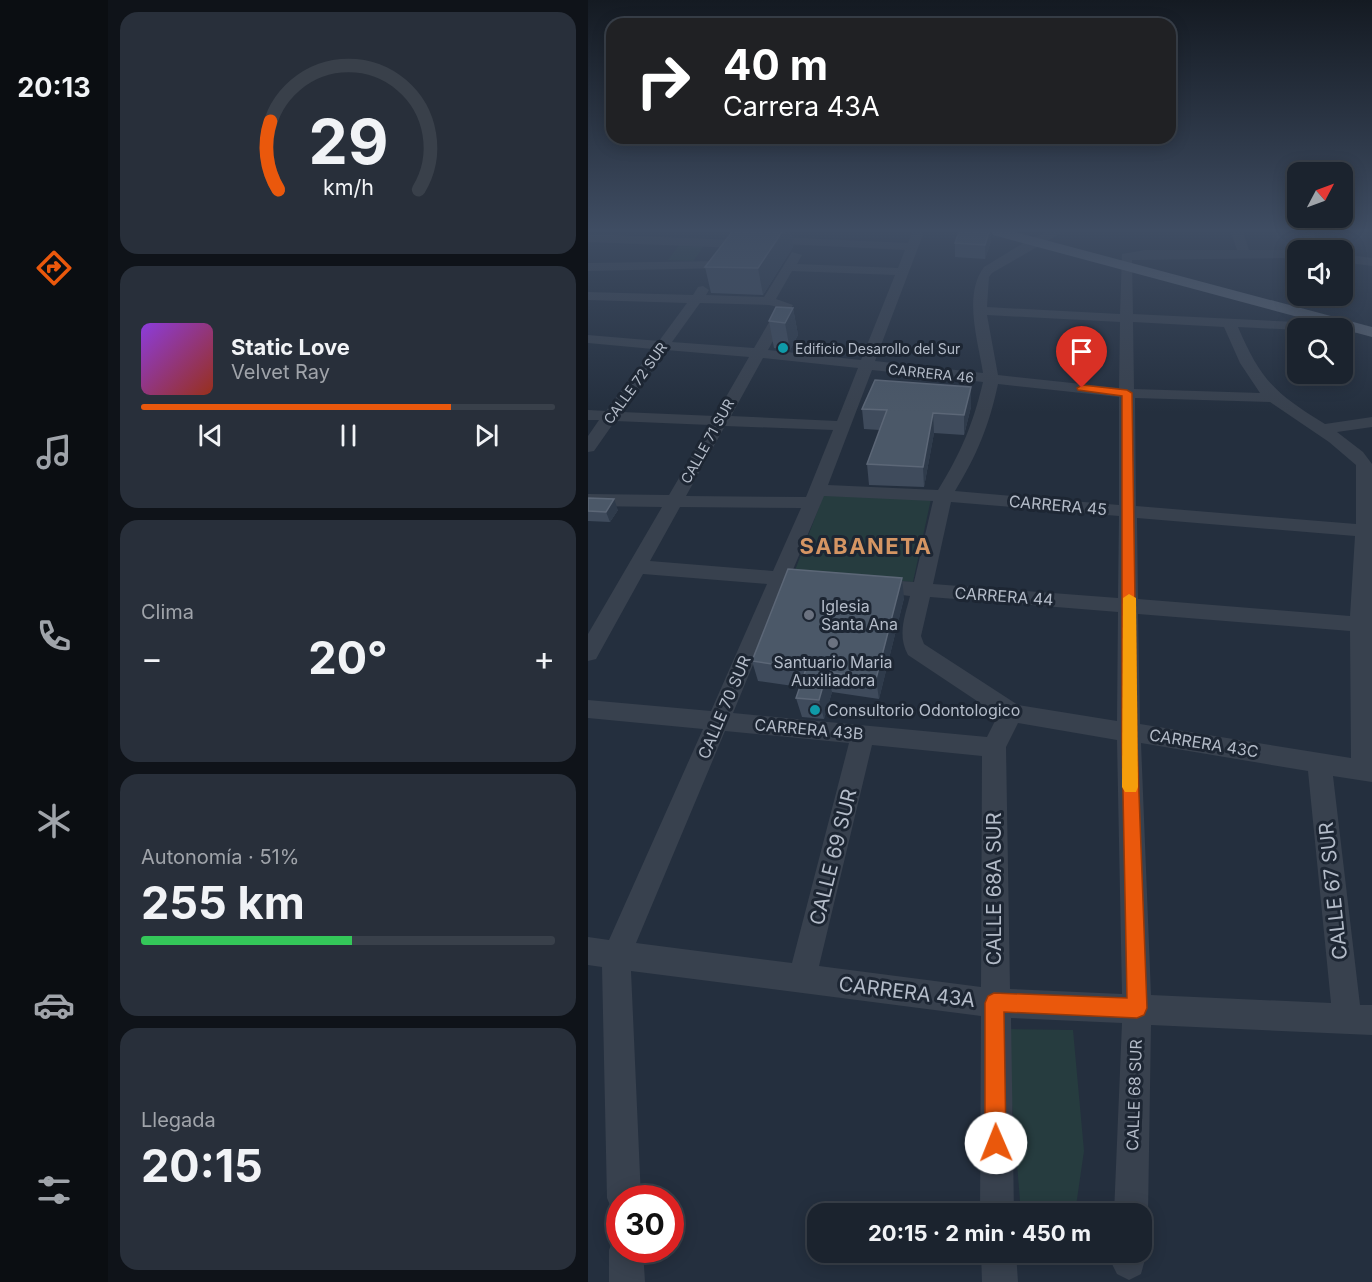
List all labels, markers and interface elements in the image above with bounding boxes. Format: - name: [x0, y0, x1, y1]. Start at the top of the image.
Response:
- text: 40 m: [723, 39, 828, 90]
- icon: right: [624, 42, 702, 120]
- text: 20:13: [17, 71, 91, 104]
- text: Carrera 43A: [723, 90, 880, 123]
- text: 29: [308, 104, 388, 179]
- north arrow: [1287, 162, 1353, 228]
- map controls: [1287, 162, 1353, 384]
- text: km/h: [323, 174, 373, 200]
- button: sound: [1287, 240, 1353, 306]
- icon: directions: [33, 247, 75, 289]
- button: search: [1287, 318, 1353, 384]
- pin: [1056, 326, 1107, 388]
- text: Static Love: [231, 334, 350, 360]
- icon: arrive: [1065, 335, 1098, 368]
- street label: CALLE 72 SUR: [600, 339, 670, 427]
- place label: Edificio Desarollo del Sur: [795, 340, 960, 357]
- marker: Edificio Desarollo del Sur: [776, 341, 790, 355]
- text: Velvet Ray: [231, 360, 330, 384]
- street label: CARRERA 46: [887, 360, 975, 386]
- street label: CALLE 71 SUR: [677, 396, 737, 486]
- icon: previous: [194, 419, 227, 452]
- icon: pause: [332, 419, 365, 452]
- icon: next: [470, 419, 503, 452]
- icon: music: [33, 431, 75, 473]
- street label: CARRERA 45: [1008, 491, 1108, 519]
- district label: SABANETA: [800, 533, 932, 559]
- street label: CARRERA 44: [954, 583, 1054, 609]
- place label: Iglesia Santa Ana: [821, 596, 898, 634]
- text: Clima: [141, 600, 194, 624]
- marker: Iglesia Santa Ana: [802, 608, 816, 622]
- icon: phone: [33, 615, 75, 657]
- text: 20°: [308, 630, 388, 685]
- marker: Santuario Maria Auxiliadora: [826, 636, 840, 650]
- text: −: [141, 638, 163, 678]
- text: +: [533, 638, 555, 678]
- street label: CALLE 70 SUR: [693, 652, 755, 762]
- place label: Santuario Maria Auxiliadora: [773, 652, 893, 690]
- place label: Consultorio Odontologico: [827, 700, 1020, 720]
- marker: Consultorio Odontologico: [808, 703, 822, 717]
- street label: CARRERA 43B: [754, 714, 864, 744]
- street label: CARRERA 43C: [1148, 724, 1260, 762]
- street label: CALLE 69 SUR: [805, 786, 862, 927]
- icon: climate: [33, 800, 75, 842]
- street label: CALLE 68A SUR: [982, 812, 1006, 966]
- street label: CALLE 67 SUR: [1314, 821, 1352, 961]
- text: Autonomía · 51%: [141, 845, 299, 869]
- text: 255 km: [141, 875, 305, 930]
- street label: CARRERA 43A: [837, 972, 977, 1012]
- icon: car: [33, 984, 75, 1026]
- street label: CALLE 68 SUR: [1122, 1039, 1146, 1151]
- text: Llegada: [141, 1108, 216, 1132]
- position arrow: [964, 1111, 1028, 1175]
- text: 20:15: [141, 1138, 263, 1193]
- icon: filters: [33, 1169, 75, 1211]
- speed limit sign: 30: [606, 1185, 684, 1263]
- text: 20:15 · 2 min · 450 m: [868, 1220, 1091, 1246]

